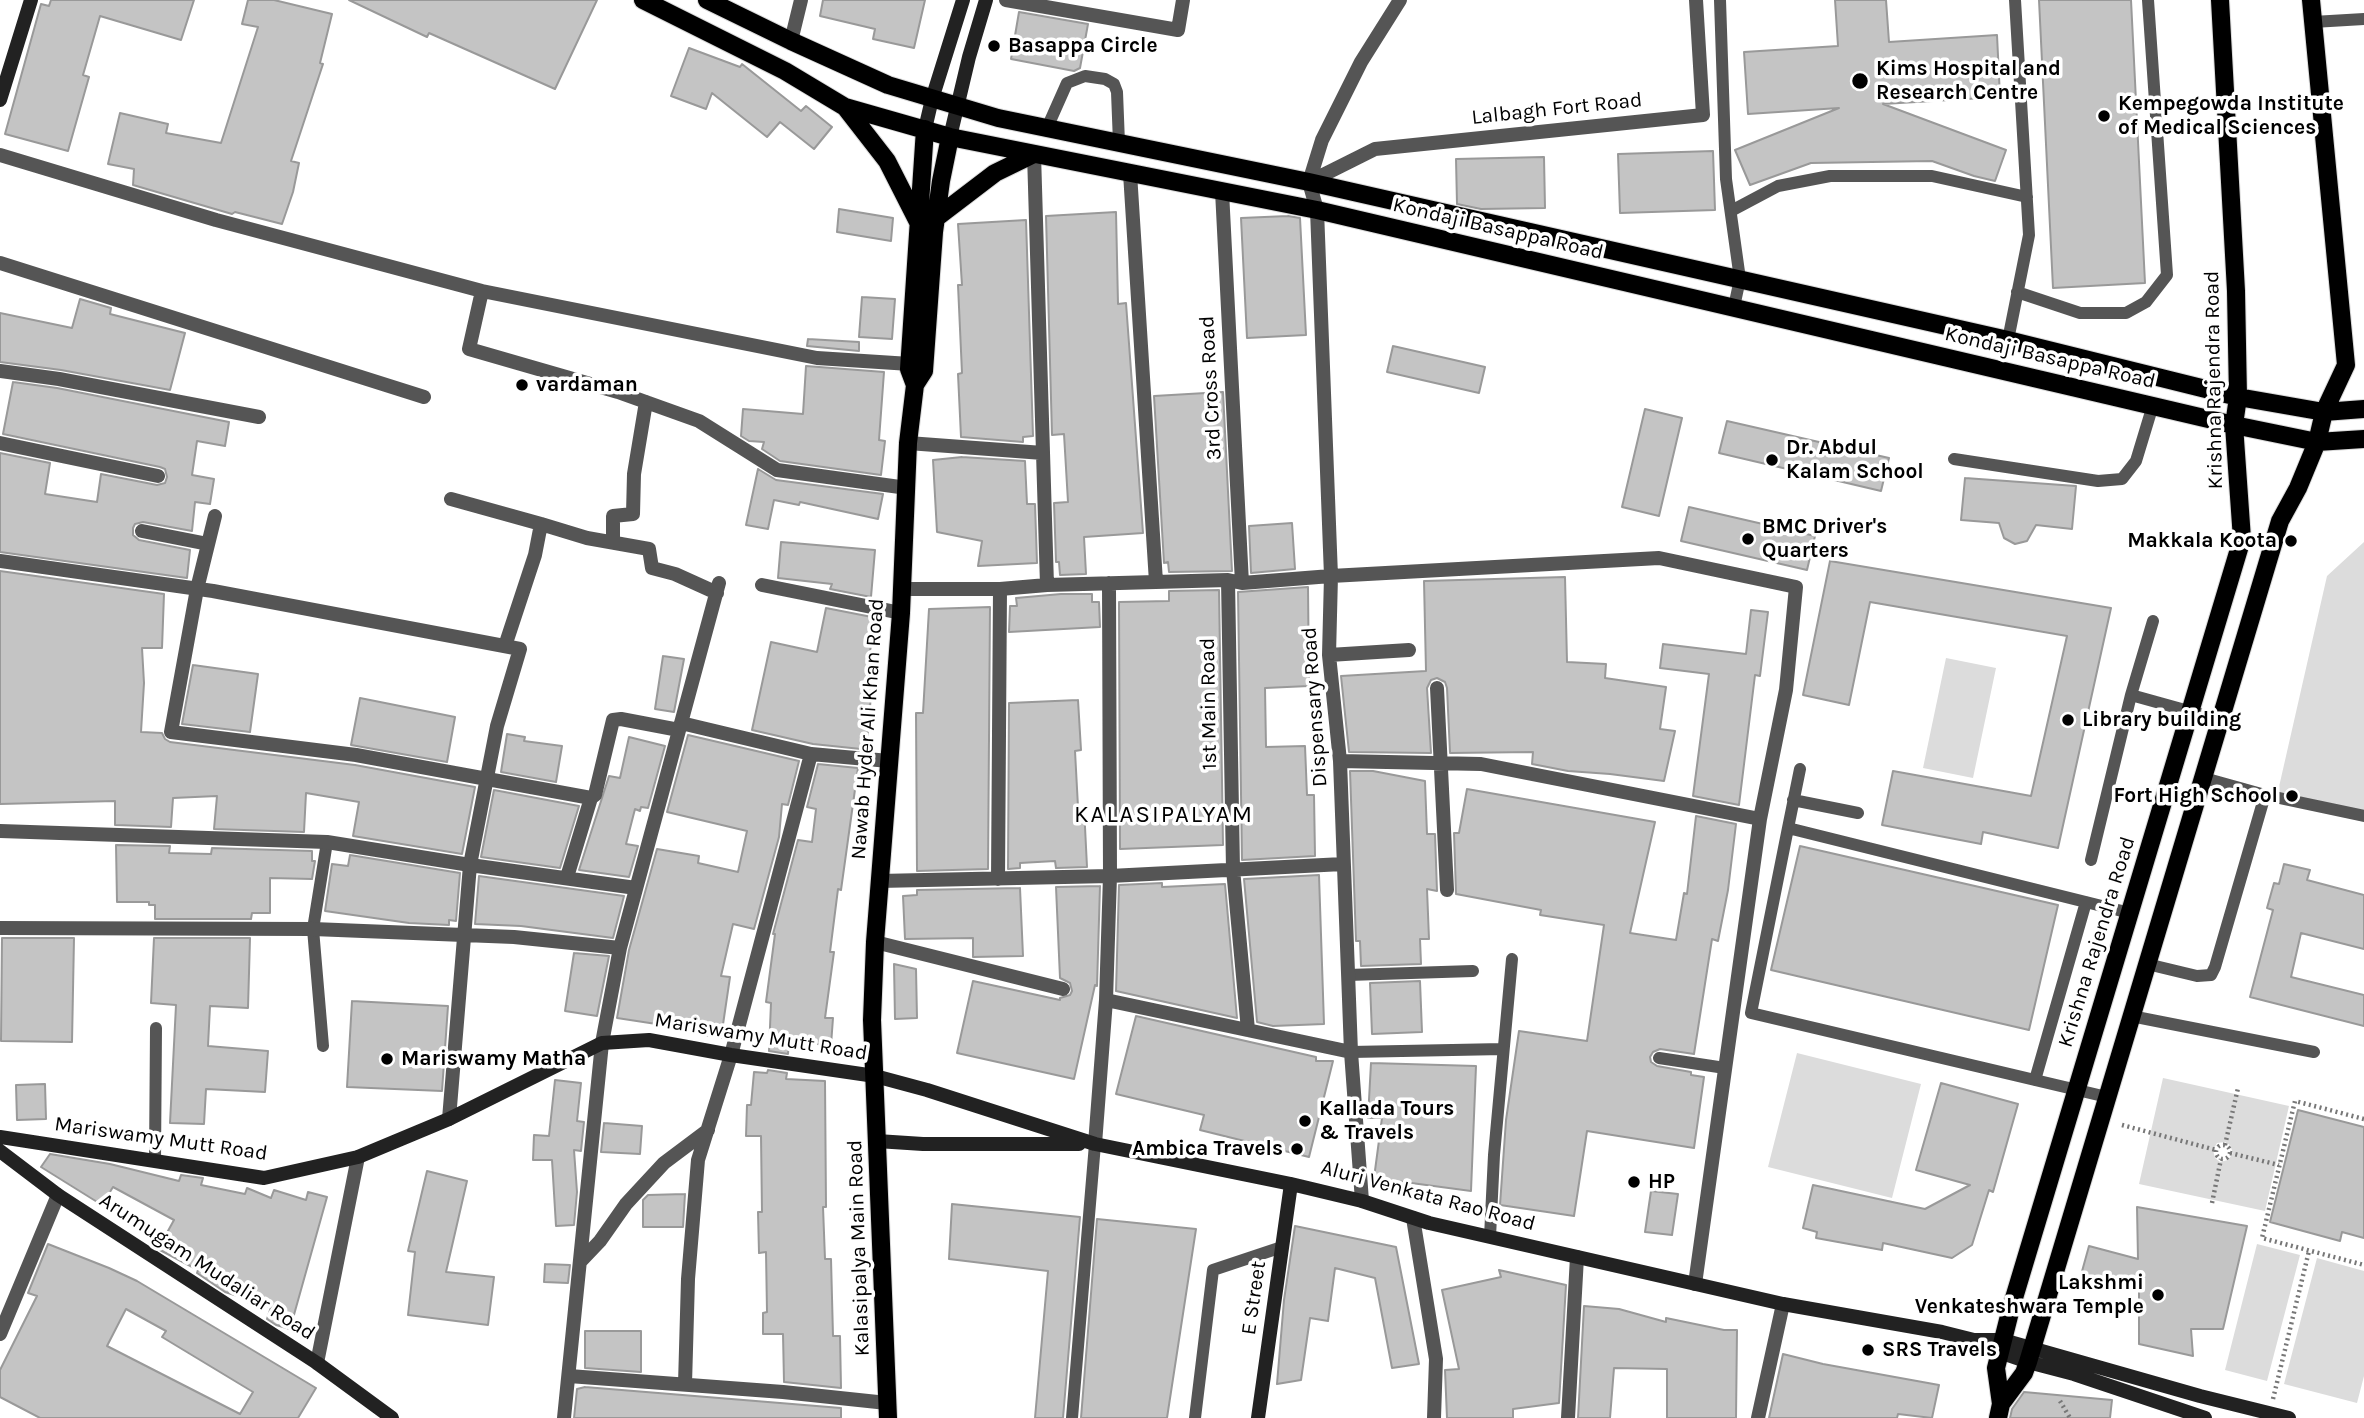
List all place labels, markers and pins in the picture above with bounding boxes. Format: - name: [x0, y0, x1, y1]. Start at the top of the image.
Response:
- place label: Basappa Circle: [1008, 33, 1158, 59]
- marker: Basappa Circle: [986, 38, 1002, 54]
- place label: Kims Hospital and Research Centre: [1876, 56, 2061, 106]
- marker: Kims Hospital and Research Centre: [1850, 71, 1870, 91]
- place label: Kempegowda Institute of Medical Sciences: [2118, 91, 2344, 141]
- marker: Kempegowda Institute of Medical Sciences: [2096, 108, 2112, 124]
- place label: vardaman: [536, 372, 638, 398]
- marker: vardaman: [514, 377, 530, 393]
- place label: Dr. Abdul Kalam School: [1786, 435, 1924, 485]
- marker: Dr. Abdul Kalam School: [1764, 452, 1780, 468]
- place label: BMC Driver's Quarters: [1762, 514, 1887, 564]
- place label: Makkala Koota: [2127, 528, 2277, 554]
- marker: BMC Driver's Quarters: [1740, 531, 1756, 547]
- marker: Makkala Koota: [2283, 533, 2299, 549]
- place label: Library building: [2082, 707, 2241, 733]
- marker: Library building: [2060, 712, 2076, 728]
- place label: Fort High School: [2113, 783, 2278, 809]
- marker: Fort High School: [2284, 788, 2300, 804]
- place label: Mariswamy Matha: [401, 1046, 586, 1072]
- marker: Mariswamy Matha: [379, 1051, 395, 1067]
- place label: Kallada Tours & Travels: [1319, 1096, 1454, 1146]
- marker: Kallada Tours & Travels: [1297, 1113, 1313, 1129]
- place label: Ambica Travels: [1132, 1136, 1283, 1162]
- marker: Ambica Travels: [1289, 1141, 1305, 1157]
- place label: HP: [1648, 1169, 1675, 1195]
- marker: HP: [1626, 1174, 1642, 1190]
- place label: Lakshmi Venkateshwara Temple: [1915, 1270, 2144, 1320]
- marker: Lakshmi Venkateshwara Temple: [2150, 1287, 2166, 1303]
- place label: SRS Travels: [1882, 1337, 1997, 1363]
- marker: SRS Travels: [1860, 1342, 1876, 1358]

